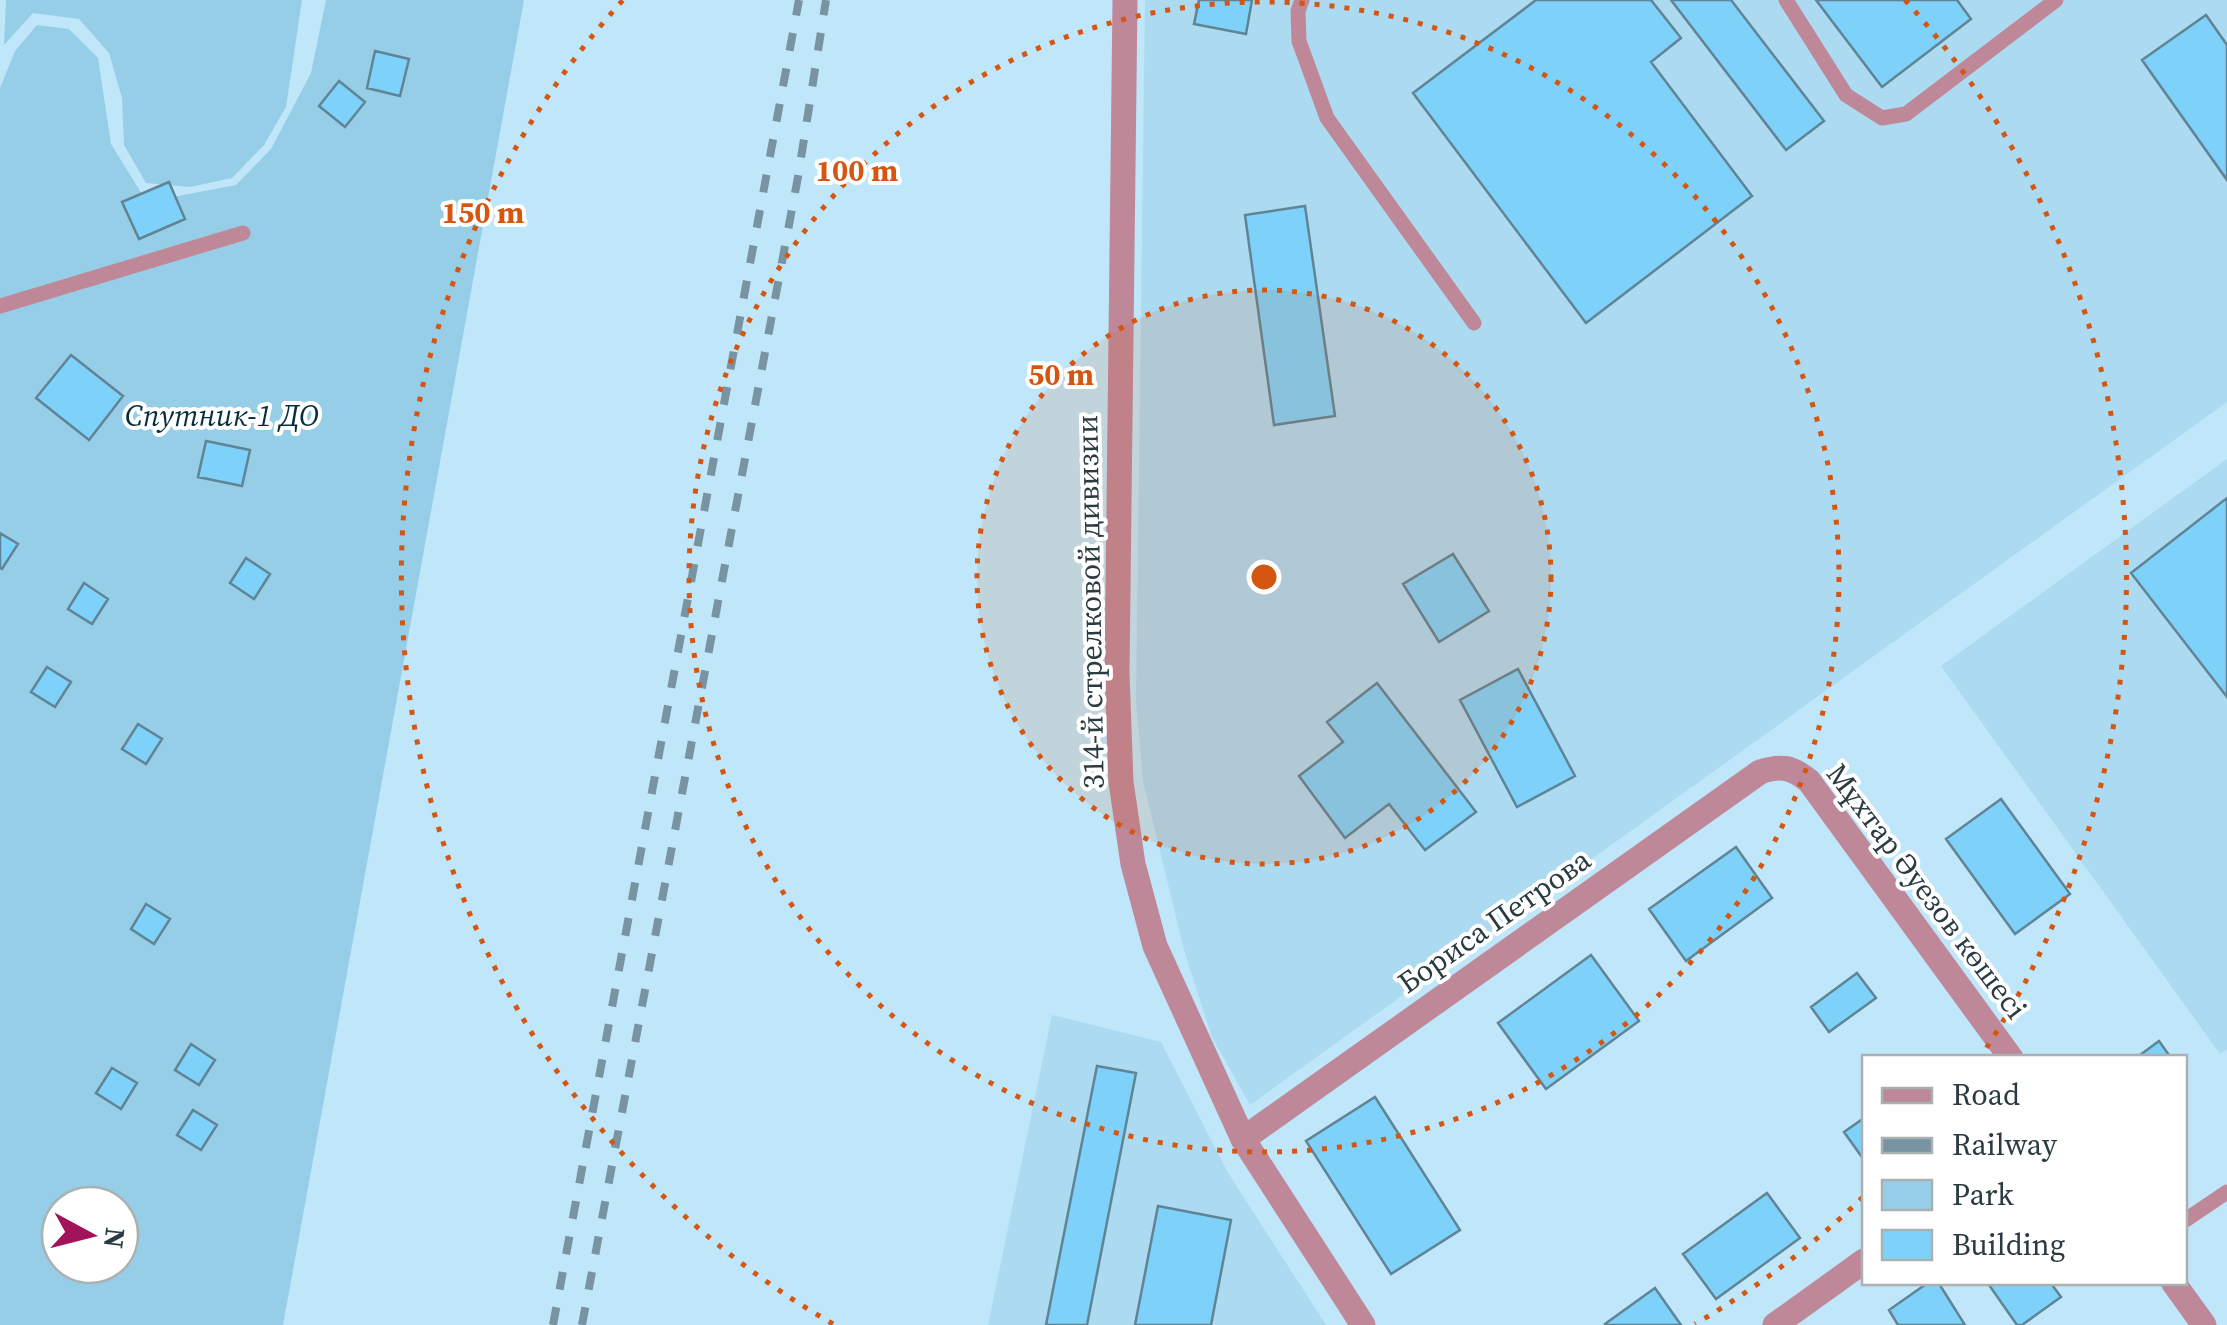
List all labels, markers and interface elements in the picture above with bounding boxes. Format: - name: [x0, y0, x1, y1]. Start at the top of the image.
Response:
- text: 100 m: [816, 150, 898, 191]
- text: 150 m: [442, 192, 524, 233]
- text: 50 m: [1028, 354, 1094, 395]
- park label: Спутник-1 ДО: [125, 395, 319, 436]
- street label: 314-й стрелковой дивизии: [1066, 415, 1114, 789]
- centre of rings: [1246, 559, 1282, 595]
- street label: Мұхтар Әуезов көшесі: [1817, 755, 2037, 1027]
- street label: Бориса Петрова: [1389, 839, 1599, 1003]
- legend: [1862, 1055, 2187, 1285]
- text: Road: [1952, 1074, 2020, 1115]
- text: Railway: [1952, 1124, 2058, 1165]
- text: Park: [1952, 1174, 2014, 1215]
- north arrow: [40, 1185, 140, 1285]
- text: Building: [1952, 1224, 2065, 1265]
- text: N: [95, 1226, 135, 1250]

